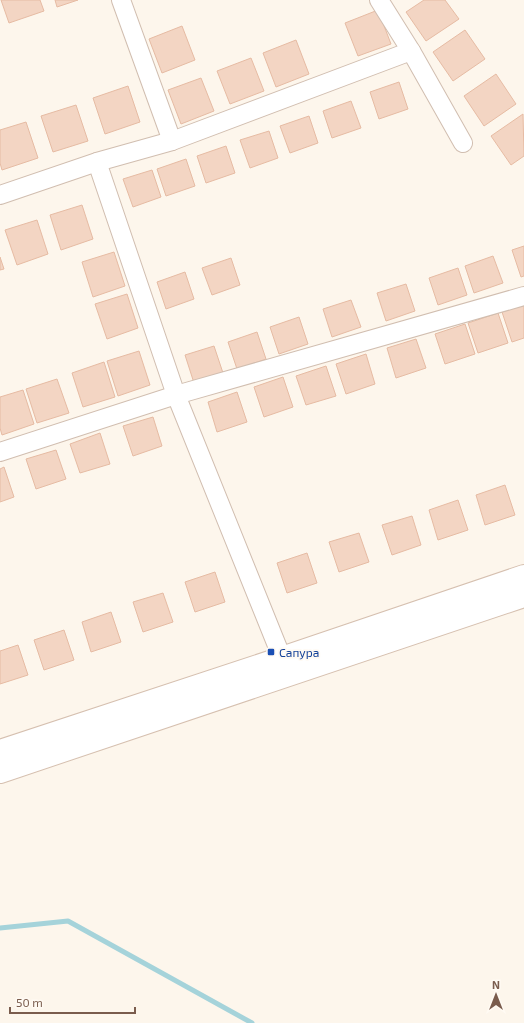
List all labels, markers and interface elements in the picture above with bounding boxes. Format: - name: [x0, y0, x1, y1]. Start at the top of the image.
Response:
- place label: Сапура: [279, 645, 319, 660]
- marker: Сапура: [266, 647, 276, 657]
- north arrow: [476, 975, 516, 1015]
- text: N: [492, 978, 500, 991]
- scale bar: [10, 989, 135, 1015]
- text: 50 m: [16, 995, 43, 1009]

